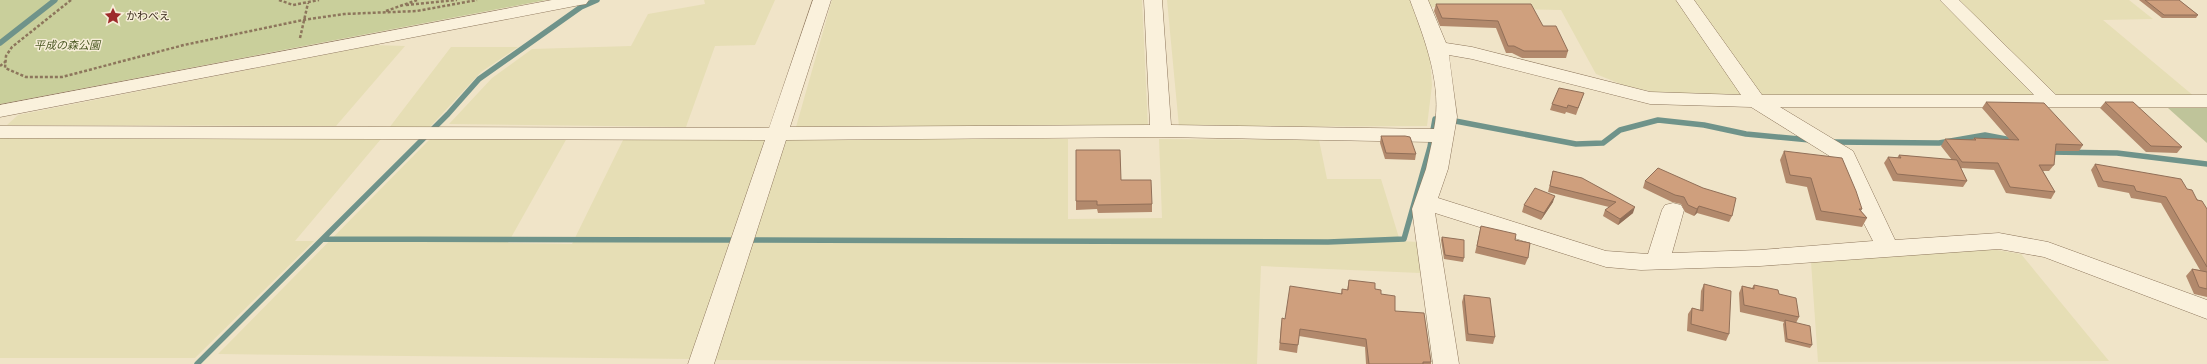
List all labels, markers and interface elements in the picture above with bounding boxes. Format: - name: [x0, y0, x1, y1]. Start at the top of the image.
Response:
- place icon: かわべえ: [103, 6, 123, 26]
- place label: かわべえ: [126, 7, 170, 23]
- park label: 平成の森公園: [34, 36, 102, 52]

